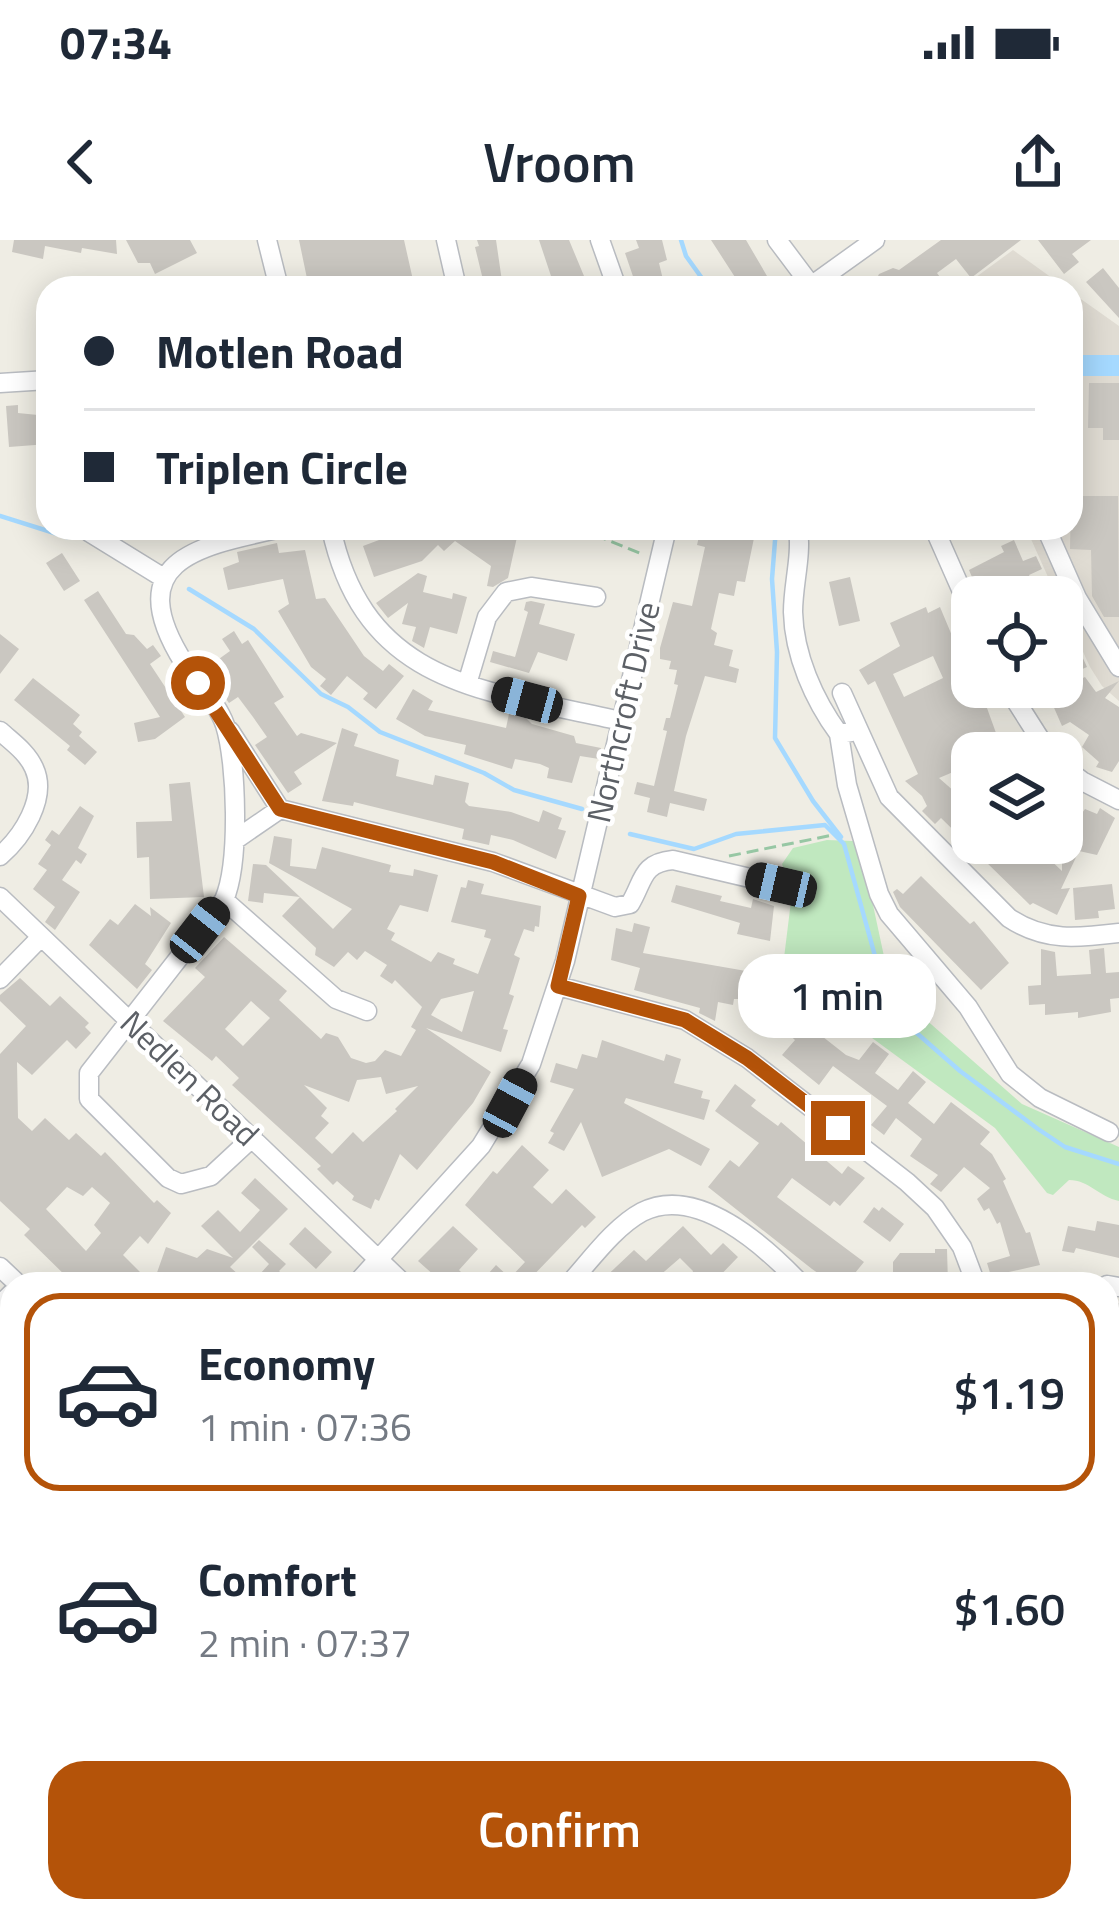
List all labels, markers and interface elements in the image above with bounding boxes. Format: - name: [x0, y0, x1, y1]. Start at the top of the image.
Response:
- text: 07:34: [60, 8, 172, 76]
- text: Vroom: [483, 121, 636, 203]
- icon: back: [48, 129, 114, 195]
- icon: share: [1005, 129, 1071, 195]
- text: Motlen Road: [156, 317, 404, 385]
- text: Triplen Circle: [156, 433, 408, 501]
- map controls: [951, 576, 1083, 864]
- button: locate: [951, 576, 1083, 708]
- street label: Northcroft Drive: [573, 597, 673, 827]
- route start: [171, 656, 225, 710]
- car: [488, 673, 566, 727]
- button: layers: [951, 732, 1083, 864]
- car: [742, 859, 820, 911]
- car: [164, 891, 236, 969]
- callout: 1 min: [739, 954, 937, 1038]
- text: 1 min: [790, 966, 884, 1025]
- street label: Nedlen Road: [109, 999, 271, 1157]
- car: [477, 1063, 543, 1143]
- route end: [811, 1101, 865, 1155]
- text: Economy: [198, 1329, 375, 1397]
- icon: car: [54, 1338, 162, 1446]
- text: $1.19: [953, 1358, 1065, 1426]
- text: 1 min · 07:36: [198, 1397, 412, 1456]
- text: Comfort: [198, 1545, 357, 1613]
- icon: car: [54, 1554, 162, 1662]
- text: $1.60: [953, 1574, 1065, 1642]
- text: 2 min · 07:37: [198, 1613, 412, 1672]
- button: Confirm: [48, 1761, 1071, 1899]

